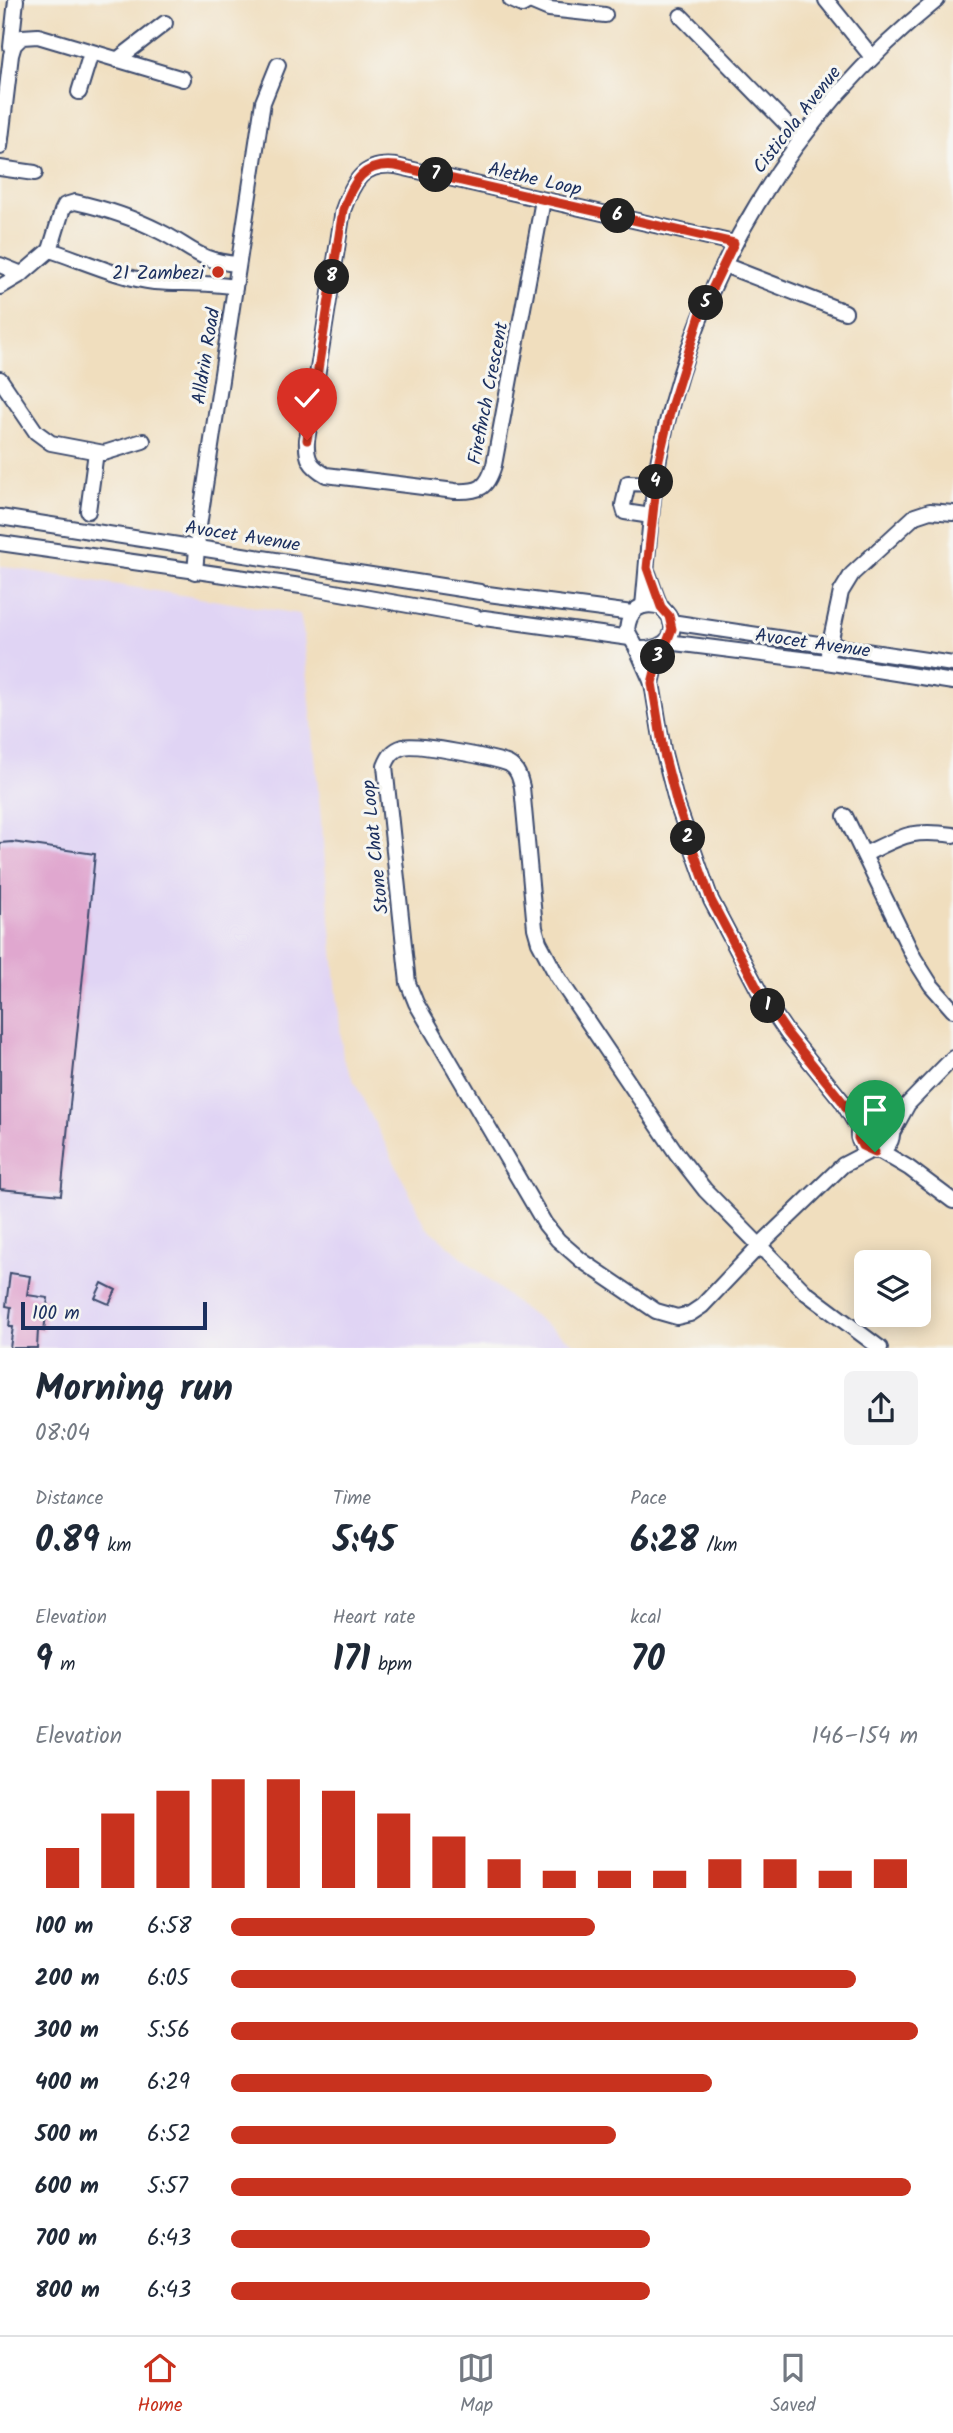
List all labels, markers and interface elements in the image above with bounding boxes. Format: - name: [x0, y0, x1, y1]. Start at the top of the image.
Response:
- street label: Cisticola Avenue: [746, 59, 850, 181]
- street label: Alethe Loop: [485, 155, 584, 205]
- pin: 7: [418, 158, 453, 192]
- text: 7: [431, 159, 440, 189]
- pin: 6: [600, 198, 636, 234]
- text: 6: [612, 200, 623, 230]
- place label: 21 Zambezi: [112, 259, 205, 289]
- pin: 8: [314, 260, 350, 294]
- text: 8: [326, 261, 337, 291]
- marker: 21 Zambezi: [210, 264, 226, 280]
- pin: 5: [688, 286, 724, 320]
- text: 5: [701, 287, 710, 317]
- street label: Alldrin Road: [185, 306, 229, 407]
- street label: Firefinch Crescent: [460, 319, 518, 467]
- pin: [277, 368, 337, 440]
- icon: check: [288, 379, 326, 417]
- pin: 4: [638, 464, 674, 500]
- text: 4: [650, 466, 661, 496]
- street label: Avocet Avenue: [183, 513, 303, 561]
- street label: Avocet Avenue: [753, 621, 873, 667]
- pin: 3: [640, 640, 676, 674]
- text: 3: [652, 641, 663, 671]
- street label: Stone Chat Loop: [354, 778, 398, 915]
- pin: 2: [670, 820, 706, 856]
- text: 2: [682, 822, 693, 852]
- pin: 1: [750, 988, 786, 1024]
- text: 1: [765, 990, 770, 1020]
- pin: [845, 1080, 905, 1152]
- icon: arrive: [856, 1091, 894, 1129]
- map controls: [854, 1250, 931, 1327]
- button: layers: [854, 1250, 931, 1327]
- scale bar: [21, 1299, 206, 1331]
- text: 100 m: [32, 1299, 80, 1329]
- text: Morning run: [35, 1360, 233, 1420]
- button: share: [844, 1371, 918, 1445]
- text: 08:04: [35, 1416, 90, 1452]
- text: Distance: [35, 1484, 103, 1514]
- text: Time: [333, 1484, 371, 1514]
- text: Pace: [630, 1484, 667, 1514]
- text: 0.89: [35, 1514, 100, 1570]
- text: 5:45: [333, 1514, 396, 1570]
- text: 6:28: [630, 1514, 699, 1570]
- text: km: [100, 1531, 131, 1561]
- text: /km: [699, 1531, 737, 1561]
- text: Elevation: [35, 1603, 107, 1633]
- text: Heart rate: [333, 1603, 415, 1633]
- text: kcal: [630, 1603, 661, 1633]
- text: 9: [35, 1633, 53, 1689]
- text: 171: [333, 1633, 370, 1689]
- text: 70: [630, 1633, 665, 1689]
- text: m: [53, 1650, 75, 1680]
- text: bpm: [370, 1650, 412, 1680]
- text: Elevation: [35, 1719, 122, 1755]
- text: 146–154 m: [812, 1719, 918, 1755]
- text: 100 m: [35, 1909, 93, 1945]
- text: 6:58: [147, 1909, 192, 1945]
- text: 200 m: [35, 1961, 100, 1997]
- text: 6:05: [147, 1961, 189, 1997]
- text: 300 m: [35, 2013, 99, 2049]
- text: 5:56: [147, 2013, 190, 2049]
- text: 400 m: [35, 2065, 99, 2101]
- text: 6:29: [147, 2065, 190, 2101]
- text: 500 m: [35, 2117, 98, 2153]
- text: 6:52: [147, 2117, 191, 2153]
- text: 600 m: [35, 2169, 99, 2205]
- text: 5:57: [147, 2169, 188, 2205]
- text: 700 m: [35, 2221, 97, 2257]
- text: 6:43: [147, 2221, 191, 2257]
- text: 800 m: [35, 2273, 100, 2309]
- text: 6:43: [147, 2273, 191, 2309]
- tab: Home: [137, 2349, 183, 2421]
- tab: Map: [457, 2349, 495, 2421]
- tab: Saved: [770, 2349, 816, 2421]

